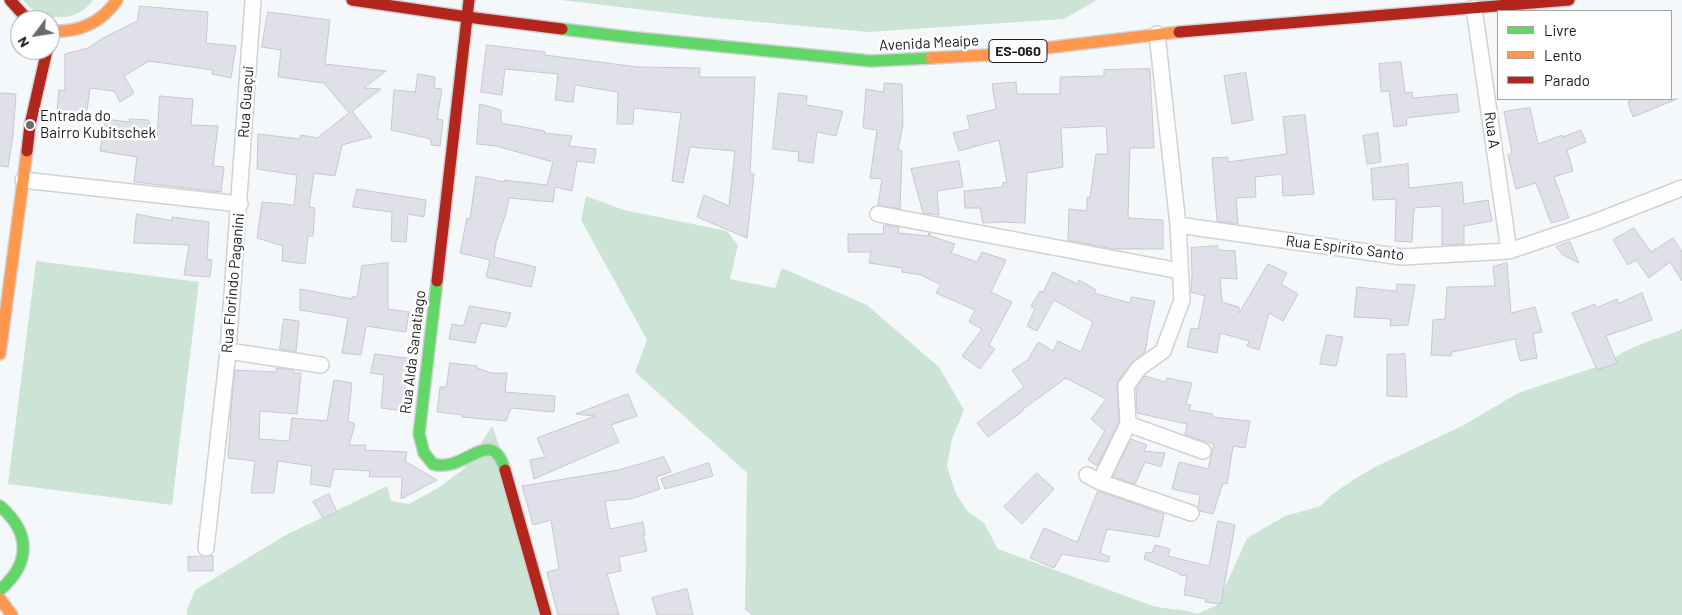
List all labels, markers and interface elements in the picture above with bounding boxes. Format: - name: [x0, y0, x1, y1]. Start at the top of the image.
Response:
- north arrow: [10, 10, 60, 60]
- legend: [1497, 10, 1672, 100]
- text: Livre: [1544, 21, 1577, 39]
- street label: Avenida Meaípe: [879, 31, 979, 55]
- text: N: [13, 34, 32, 51]
- road number: ES-060: [989, 40, 1047, 62]
- text: Lento: [1544, 46, 1582, 64]
- street label: Rua Guaçuí: [235, 66, 257, 138]
- text: Parado: [1544, 71, 1590, 89]
- place label: Entrada do Bairro Kubitschek: [40, 107, 156, 142]
- street label: Rua A: [1481, 110, 1503, 150]
- marker: Entrada do Bairro Kubitschek: [24, 119, 36, 131]
- street label: Rua Florindo Paganini: [218, 212, 248, 354]
- street label: Rua Espírito Santo: [1285, 232, 1405, 264]
- street label: Rua Alda Sanatiago: [396, 289, 430, 415]

